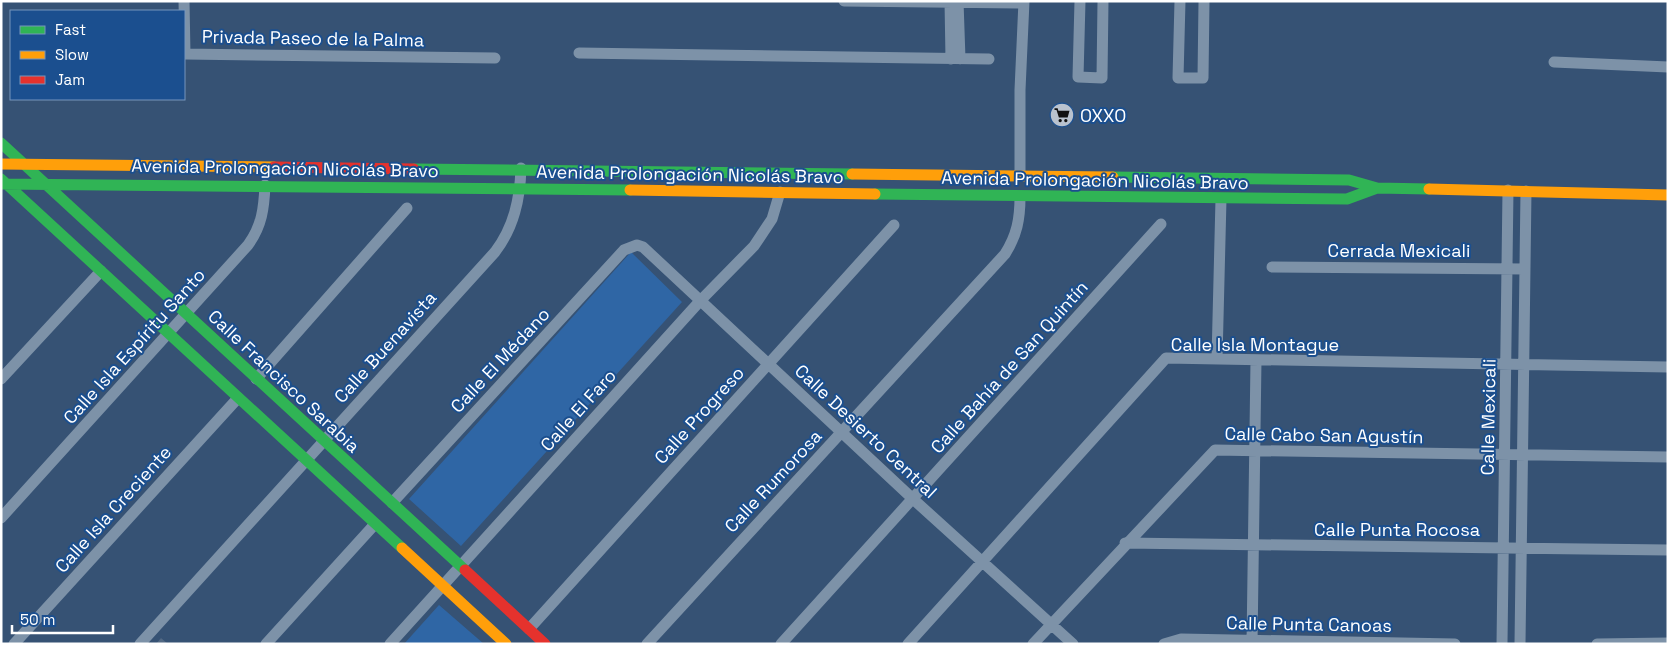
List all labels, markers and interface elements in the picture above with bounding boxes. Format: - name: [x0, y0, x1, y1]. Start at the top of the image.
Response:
- legend: [10, 10, 185, 100]
- text: Fast: [55, 20, 86, 39]
- street label: Privada Paseo de la Palma: [202, 25, 424, 51]
- text: Slow: [55, 45, 89, 64]
- text: Jam: [55, 70, 85, 89]
- supermarket icon: OXXO: [1049, 102, 1075, 128]
- place label: OXXO: [1080, 104, 1126, 127]
- street label: Avenida Prolongación Nicolás Bravo: [131, 154, 439, 182]
- street label: Avenida Prolongación Nicolás Bravo: [536, 160, 844, 188]
- street label: Avenida Prolongación Nicolás Bravo: [941, 166, 1249, 194]
- street label: Cerrada Mexicali: [1328, 239, 1470, 262]
- street label: Calle Isla Espíritu Santo: [58, 264, 210, 428]
- street label: Calle Bahía de San Quintín: [925, 276, 1093, 458]
- street label: Calle Buenavista: [329, 286, 441, 408]
- street label: Calle El Médano: [445, 303, 555, 417]
- street label: Calle Francisco Sarabia: [203, 305, 365, 457]
- street label: Calle Isla Montague: [1171, 333, 1339, 356]
- street label: Calle Mexicali: [1475, 358, 1501, 476]
- street label: Calle Desierto Central: [790, 359, 942, 503]
- street label: Calle Progreso: [649, 361, 749, 469]
- street label: Calle El Faro: [535, 364, 621, 456]
- street label: Calle Cabo San Agustín: [1224, 422, 1424, 448]
- street label: Calle Rumorosa: [719, 425, 827, 537]
- street label: Calle Isla Creciente: [50, 441, 176, 577]
- street label: Calle Punta Rocosa: [1314, 518, 1480, 541]
- scale bar: [12, 602, 114, 634]
- text: 50 m: [20, 610, 55, 629]
- street label: Calle Punta Canoas: [1226, 611, 1392, 637]

